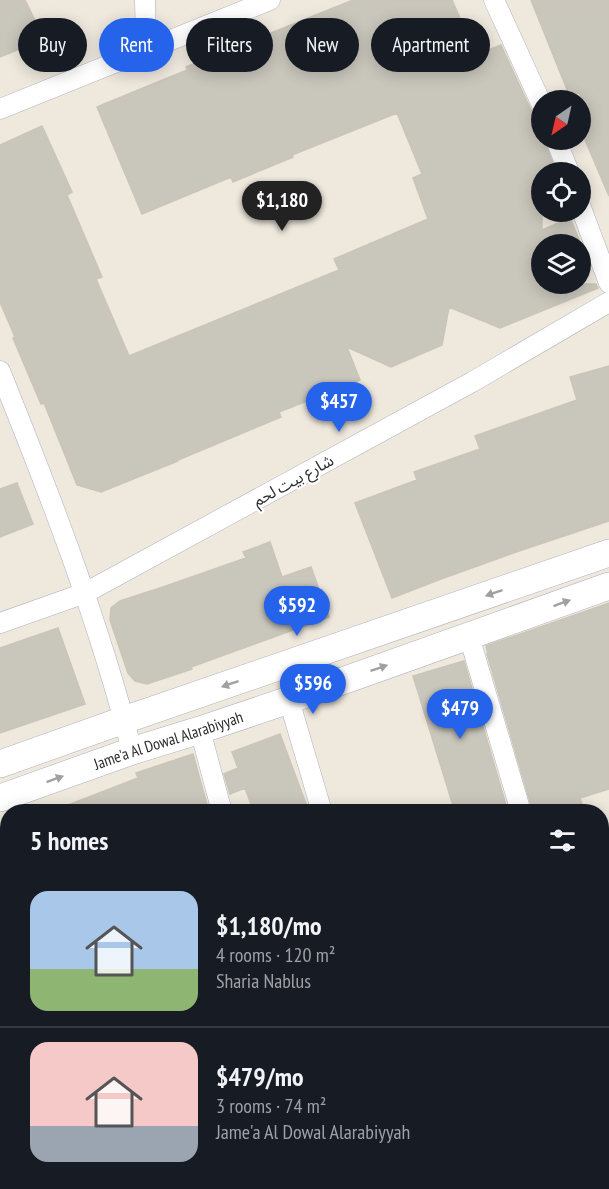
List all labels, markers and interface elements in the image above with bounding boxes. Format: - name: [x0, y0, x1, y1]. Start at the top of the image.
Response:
- chip: Buy: [18, 18, 87, 72]
- chip: Rent: [99, 18, 174, 72]
- chip: Filters: [186, 18, 273, 72]
- chip: New: [285, 18, 359, 72]
- chip: Apartment: [371, 18, 490, 72]
- north arrow: [531, 90, 591, 150]
- map controls: [531, 90, 591, 294]
- button: locate: [531, 162, 591, 222]
- pin: $1,180: [233, 181, 331, 232]
- text: $1,180: [256, 187, 308, 213]
- button: layers: [531, 234, 591, 294]
- pin: $457: [303, 382, 375, 433]
- text: $457: [320, 388, 358, 414]
- street label: شارع بيت لحم: [249, 450, 338, 513]
- pin: $592: [261, 586, 333, 637]
- one-way arrow: [485, 589, 503, 598]
- text: $592: [278, 592, 316, 618]
- one-way arrow: [554, 597, 572, 607]
- one-way arrow: [370, 663, 388, 673]
- pin: $596: [277, 664, 349, 715]
- text: $596: [294, 670, 332, 696]
- one-way arrow: [221, 679, 239, 689]
- pin: $479: [424, 689, 496, 740]
- text: $479: [441, 695, 479, 721]
- street label: Jame'a Al Dowal Alarabiyyah: [90, 706, 245, 774]
- one-way arrow: [46, 773, 64, 783]
- text: 5 homes: [30, 824, 108, 857]
- icon: filters: [546, 824, 579, 857]
- text: $1,180/mo: [216, 909, 322, 942]
- icon: home: [78, 915, 150, 987]
- text: 4 rooms · 120 m²: [216, 942, 335, 968]
- text: Sharia Nablus: [216, 968, 311, 994]
- text: $479/mo: [216, 1060, 304, 1093]
- icon: home: [78, 1066, 150, 1138]
- text: 3 rooms · 74 m²: [216, 1093, 326, 1119]
- text: Jame'a Al Dowal Alarabiyyah: [216, 1119, 410, 1145]

